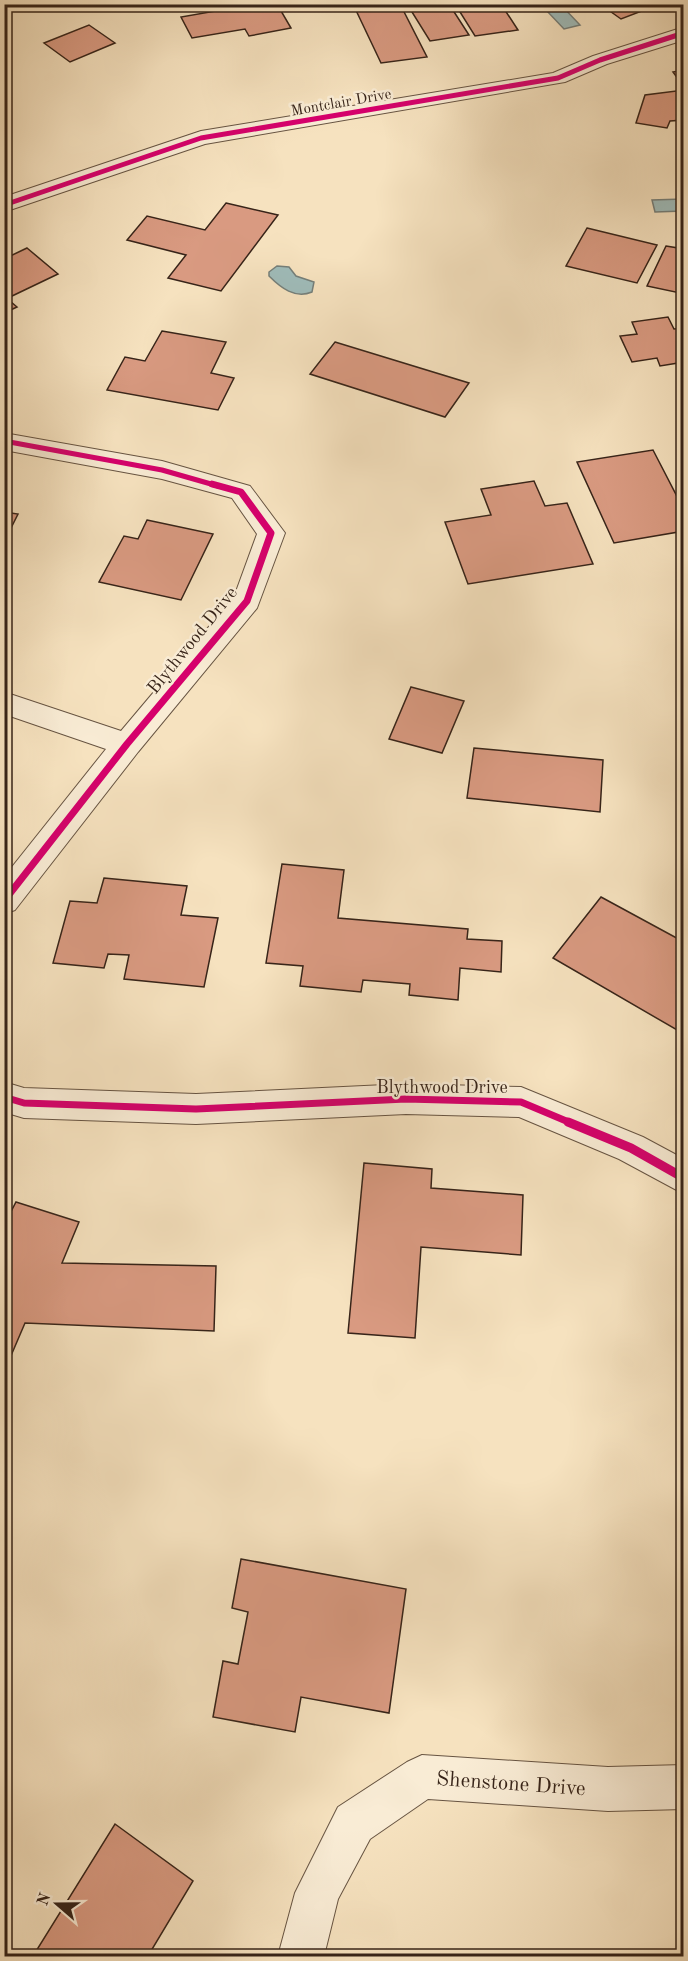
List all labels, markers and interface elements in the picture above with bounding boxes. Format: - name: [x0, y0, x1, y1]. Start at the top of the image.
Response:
- street label: Montclair Drive: [290, 87, 393, 120]
- street label: Blythwood Drive: [144, 584, 241, 697]
- street label: Blythwood Drive: [376, 1079, 508, 1097]
- street label: Shenstone Drive: [436, 1769, 586, 1800]
- north arrow: [27, 1874, 87, 1934]
- text: N: [35, 1890, 55, 1908]

